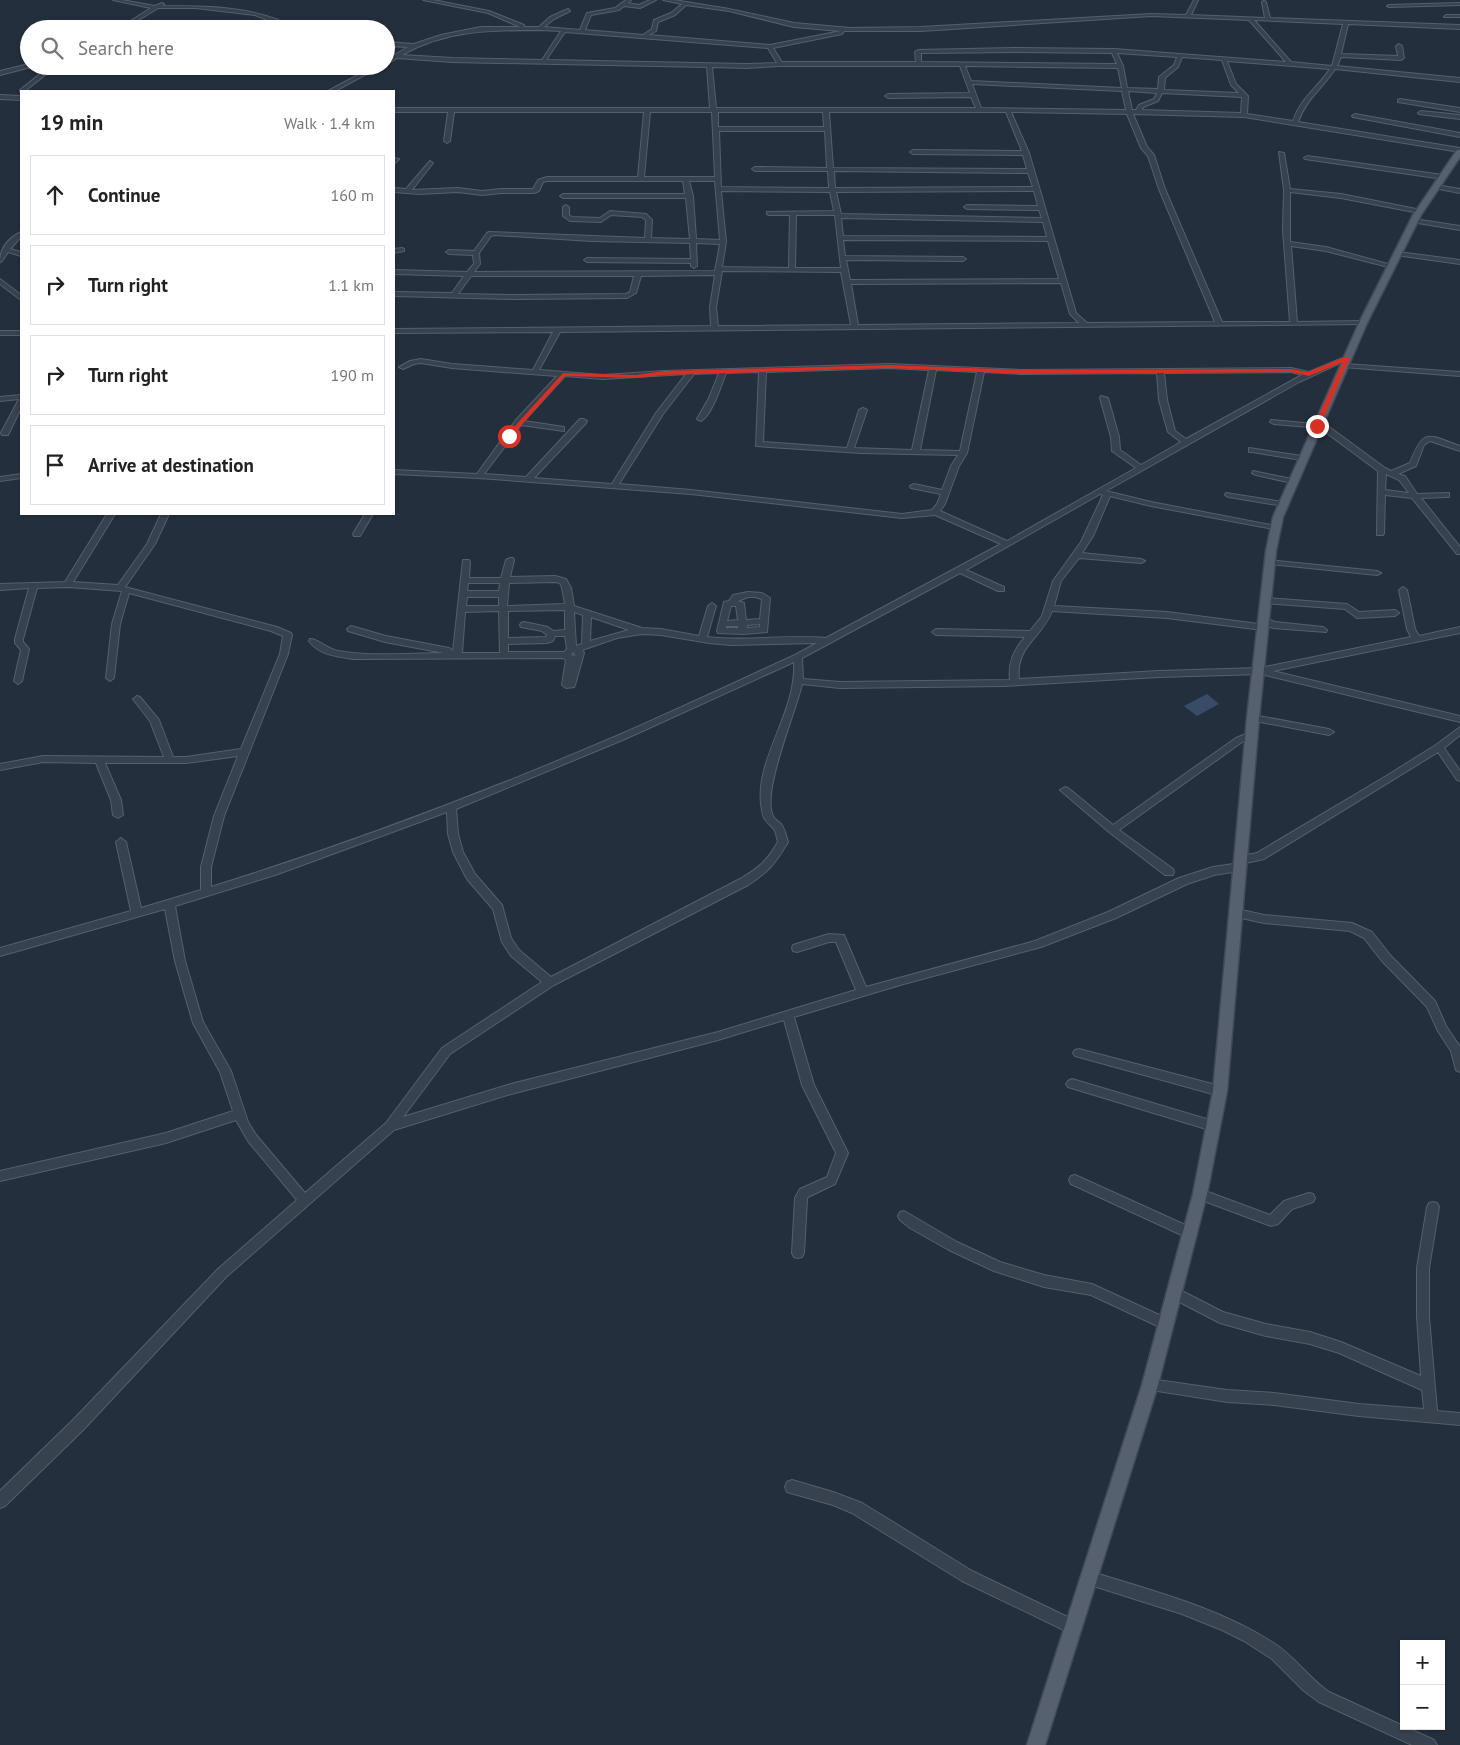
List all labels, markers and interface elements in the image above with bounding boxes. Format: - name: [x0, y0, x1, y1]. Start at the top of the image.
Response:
- search box: [20, 20, 395, 75]
- icon: search: [38, 34, 66, 62]
- text: Search here: [78, 36, 174, 60]
- text: 19 min: [40, 109, 103, 136]
- text: Walk · 1.4 km: [284, 113, 375, 133]
- icon: ahead: [41, 181, 69, 209]
- text: Continue: [88, 183, 160, 207]
- text: 160 m: [331, 185, 374, 205]
- icon: right: [41, 271, 69, 299]
- text: Turn right: [88, 273, 168, 297]
- text: 1.1 km: [328, 275, 374, 295]
- icon: right: [41, 361, 69, 389]
- text: Turn right: [88, 363, 168, 387]
- text: 190 m: [331, 365, 374, 385]
- route end: [1306, 415, 1329, 438]
- route start: [498, 425, 521, 448]
- icon: arrive: [41, 451, 69, 479]
- text: Arrive at destination: [88, 453, 254, 477]
- map controls: [1400, 1640, 1445, 1730]
- button: +: [1400, 1640, 1445, 1685]
- button: −: [1400, 1685, 1445, 1730]

